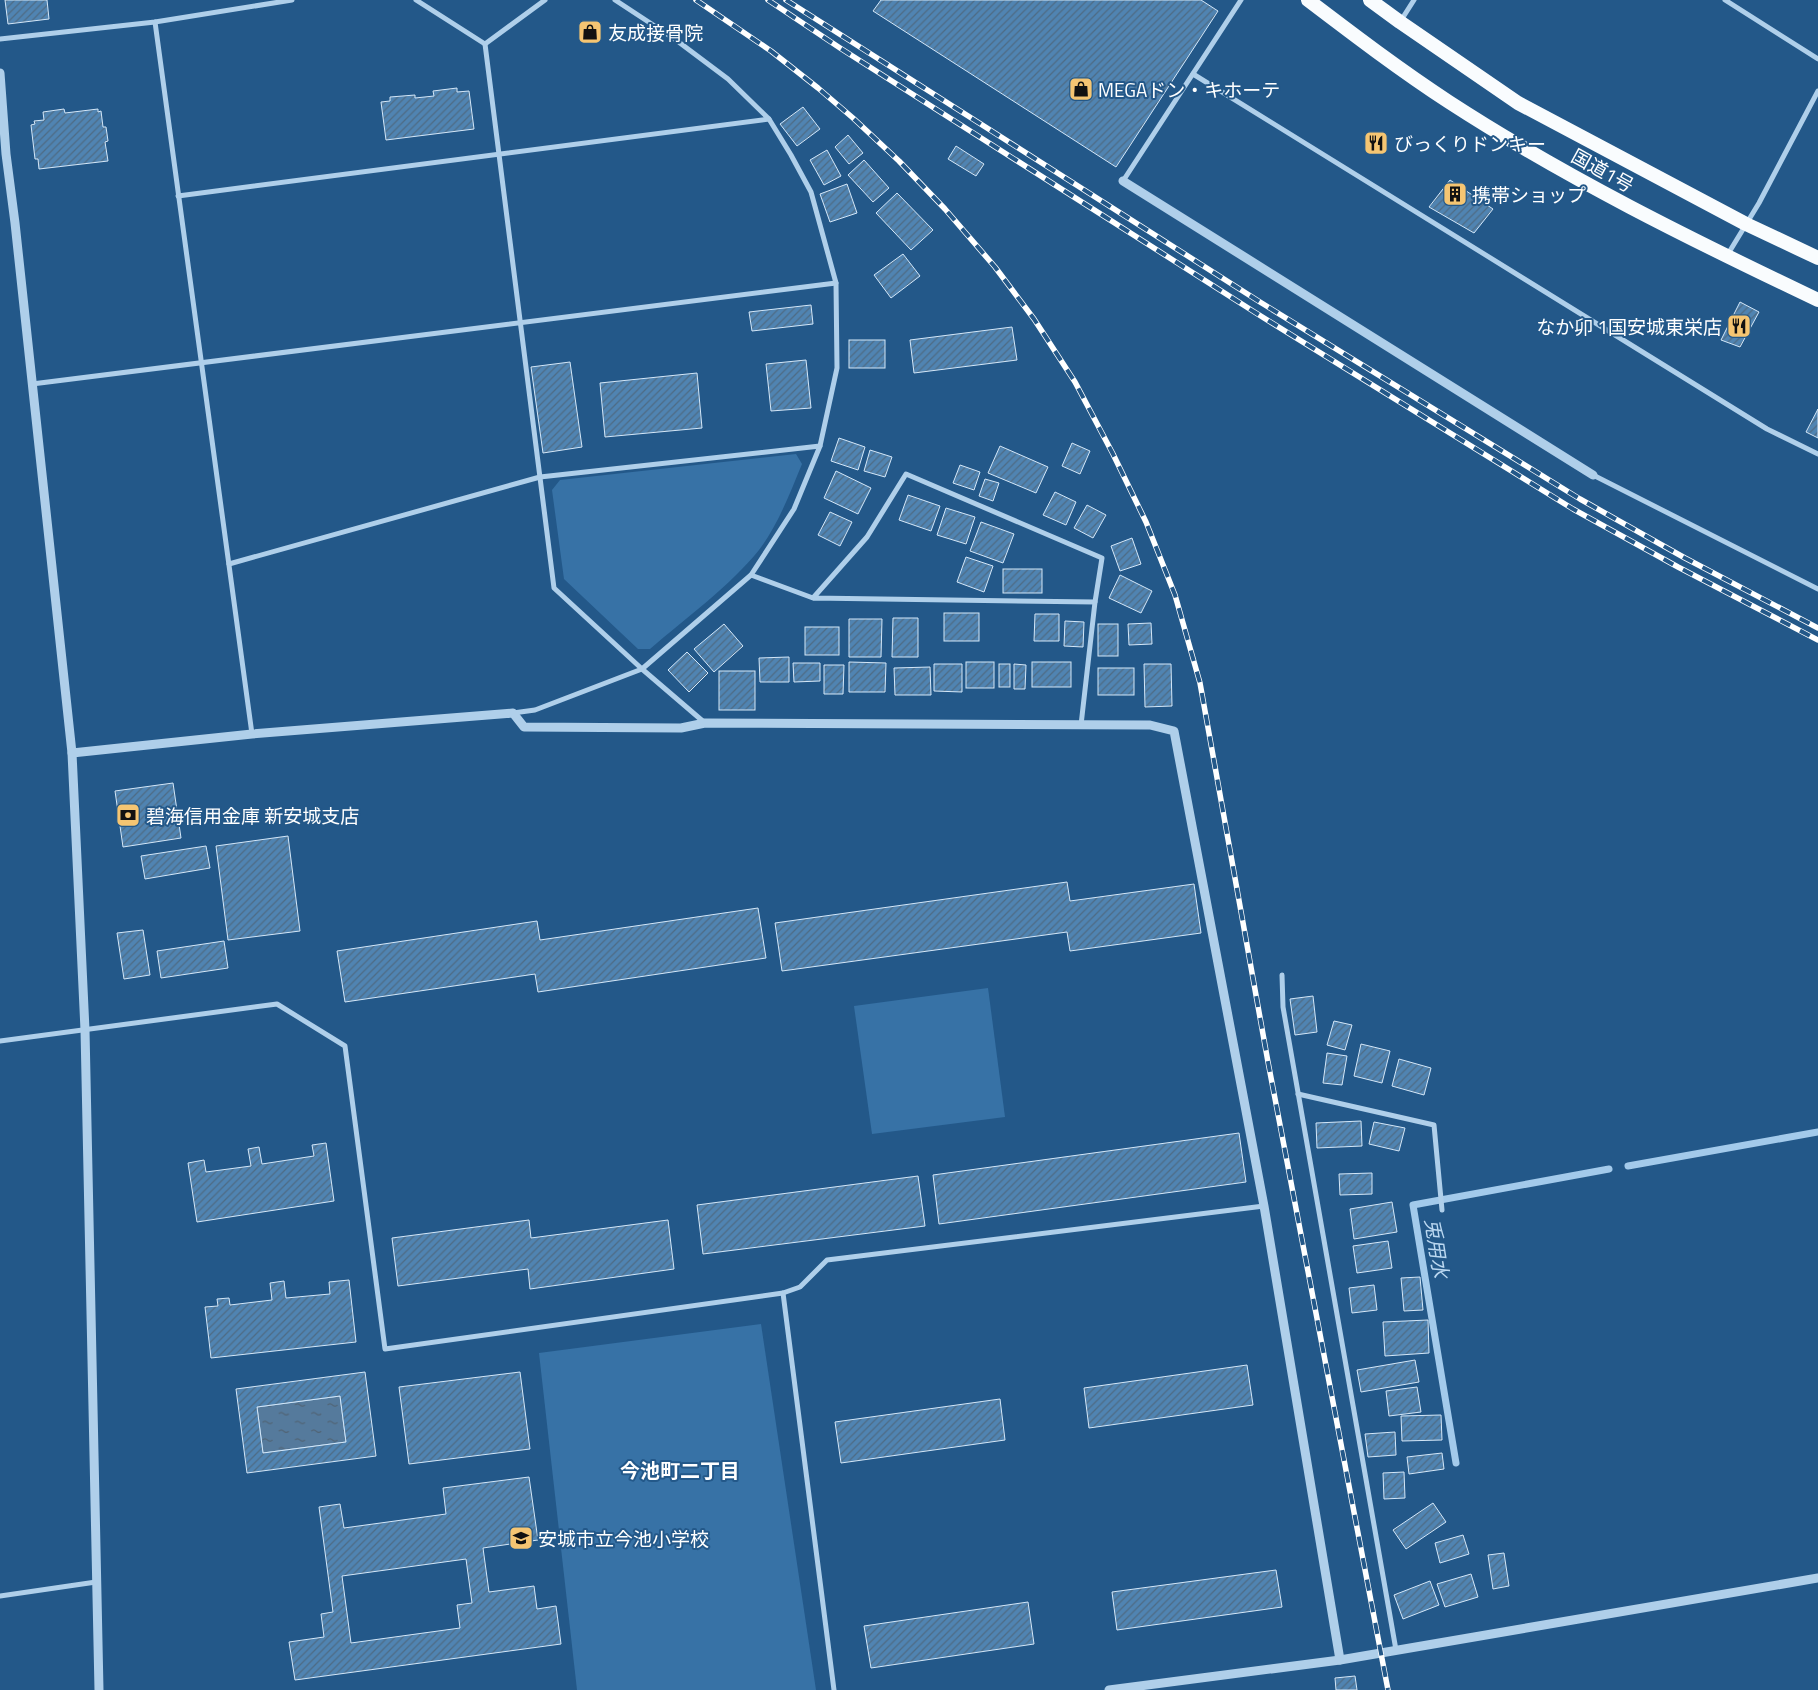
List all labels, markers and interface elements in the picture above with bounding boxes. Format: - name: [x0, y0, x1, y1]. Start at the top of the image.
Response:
- place label: 友成接骨院: [608, 18, 703, 47]
- shop icon: 友成接骨院: [577, 19, 603, 45]
- place label: MEGAドン・キホーテ: [1098, 75, 1280, 104]
- shop icon: MEGAドン・キホーテ: [1068, 76, 1094, 102]
- place label: びっくりドンキー: [1394, 129, 1546, 158]
- restaurant icon: びっくりドンキー: [1363, 130, 1389, 156]
- street label: 国道1号: [1566, 141, 1640, 199]
- place label: 携帯ショップ: [1472, 180, 1586, 209]
- building icon: 携帯ショップ: [1442, 181, 1468, 207]
- place label: なか卯 1国安城東栄店: [1536, 312, 1722, 341]
- restaurant icon: なか卯 1国安城東栄店: [1726, 313, 1752, 339]
- place label: 碧海信用金庫 新安城支店: [146, 801, 359, 830]
- bank icon: 碧海信用金庫 新安城支店: [115, 802, 141, 828]
- water label: 兎用水: [1417, 1216, 1457, 1282]
- district label: 今池町二丁目: [620, 1455, 740, 1486]
- place label: 安城市立今池小学校: [538, 1524, 709, 1553]
- school or university icon: 安城市立今池小学校: [508, 1525, 534, 1551]

